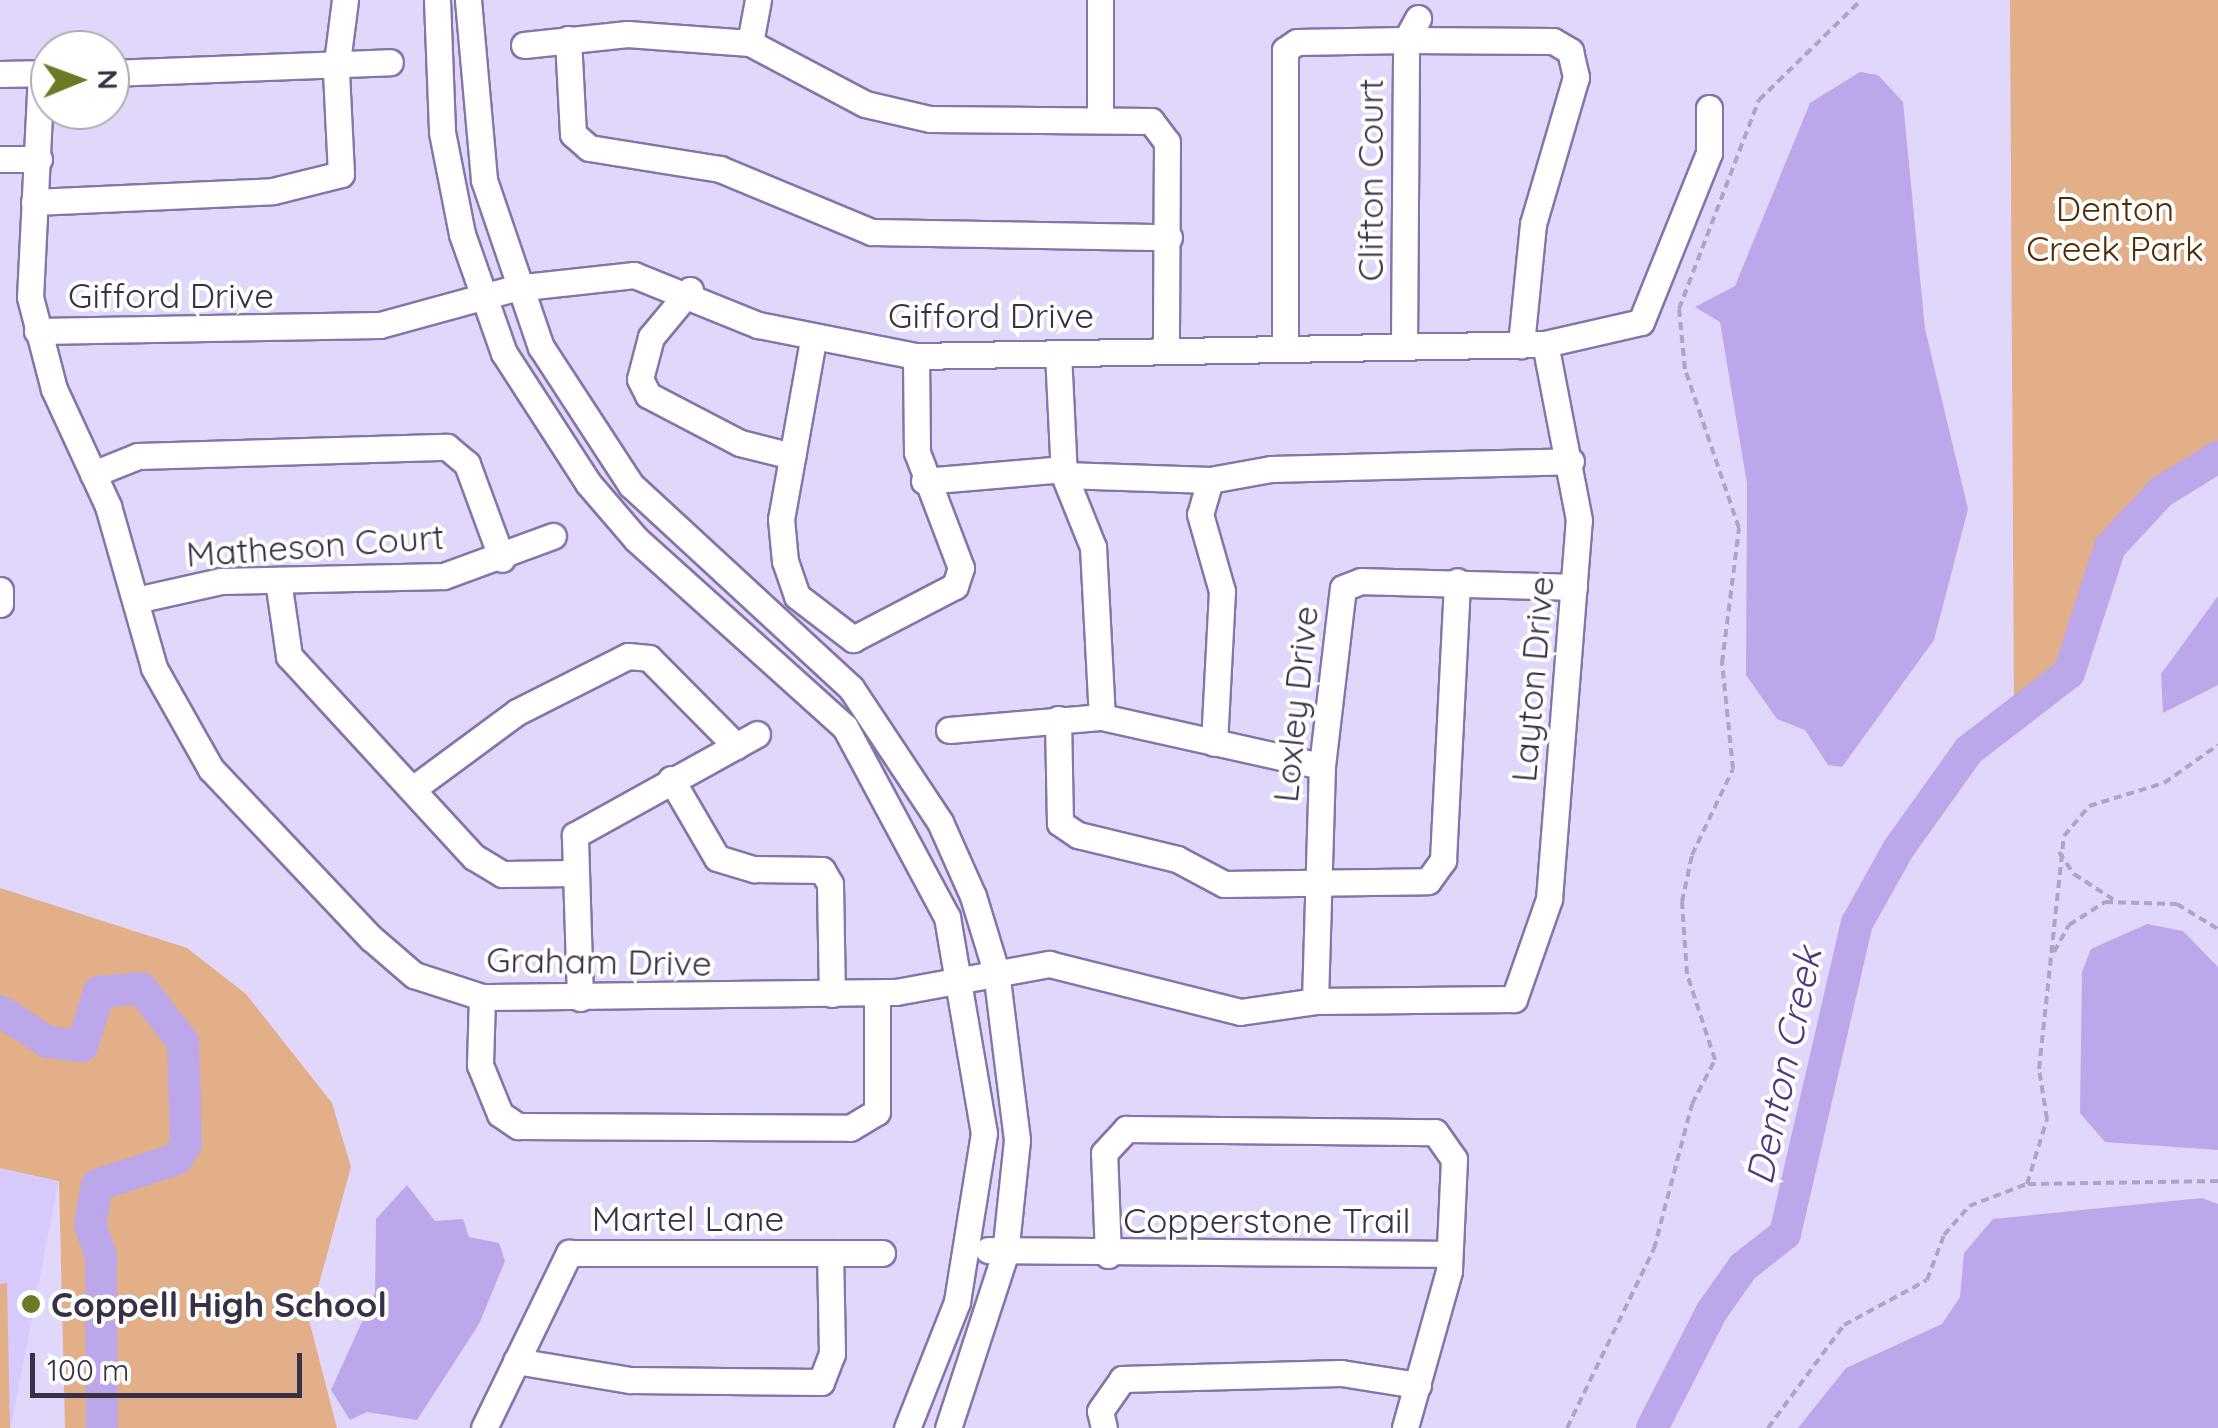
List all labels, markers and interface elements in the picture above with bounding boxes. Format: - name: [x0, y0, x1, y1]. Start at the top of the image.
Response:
- north arrow: [30, 30, 130, 130]
- text: N: [91, 69, 126, 90]
- street label: Clifton Court: [1349, 79, 1391, 281]
- park label: Denton Creek Park: [2026, 187, 2204, 269]
- street label: Gifford Drive: [68, 274, 274, 316]
- street label: Gifford Drive: [888, 294, 1094, 336]
- street label: Matheson Court: [185, 515, 445, 575]
- street label: Layton Drive: [1502, 574, 1562, 784]
- street label: Loxley Drive: [1264, 604, 1326, 804]
- street label: Graham Drive: [486, 938, 712, 984]
- water label: Denton Creek: [1737, 943, 1831, 1189]
- street label: Martel Lane: [592, 1197, 784, 1239]
- street label: Copperstone Trail: [1123, 1199, 1411, 1241]
- place label: Coppell High School: [51, 1283, 387, 1325]
- marker: Coppell High School: [20, 1293, 42, 1315]
- scale bar: [35, 1333, 308, 1395]
- text: 100 m: [47, 1351, 129, 1389]

